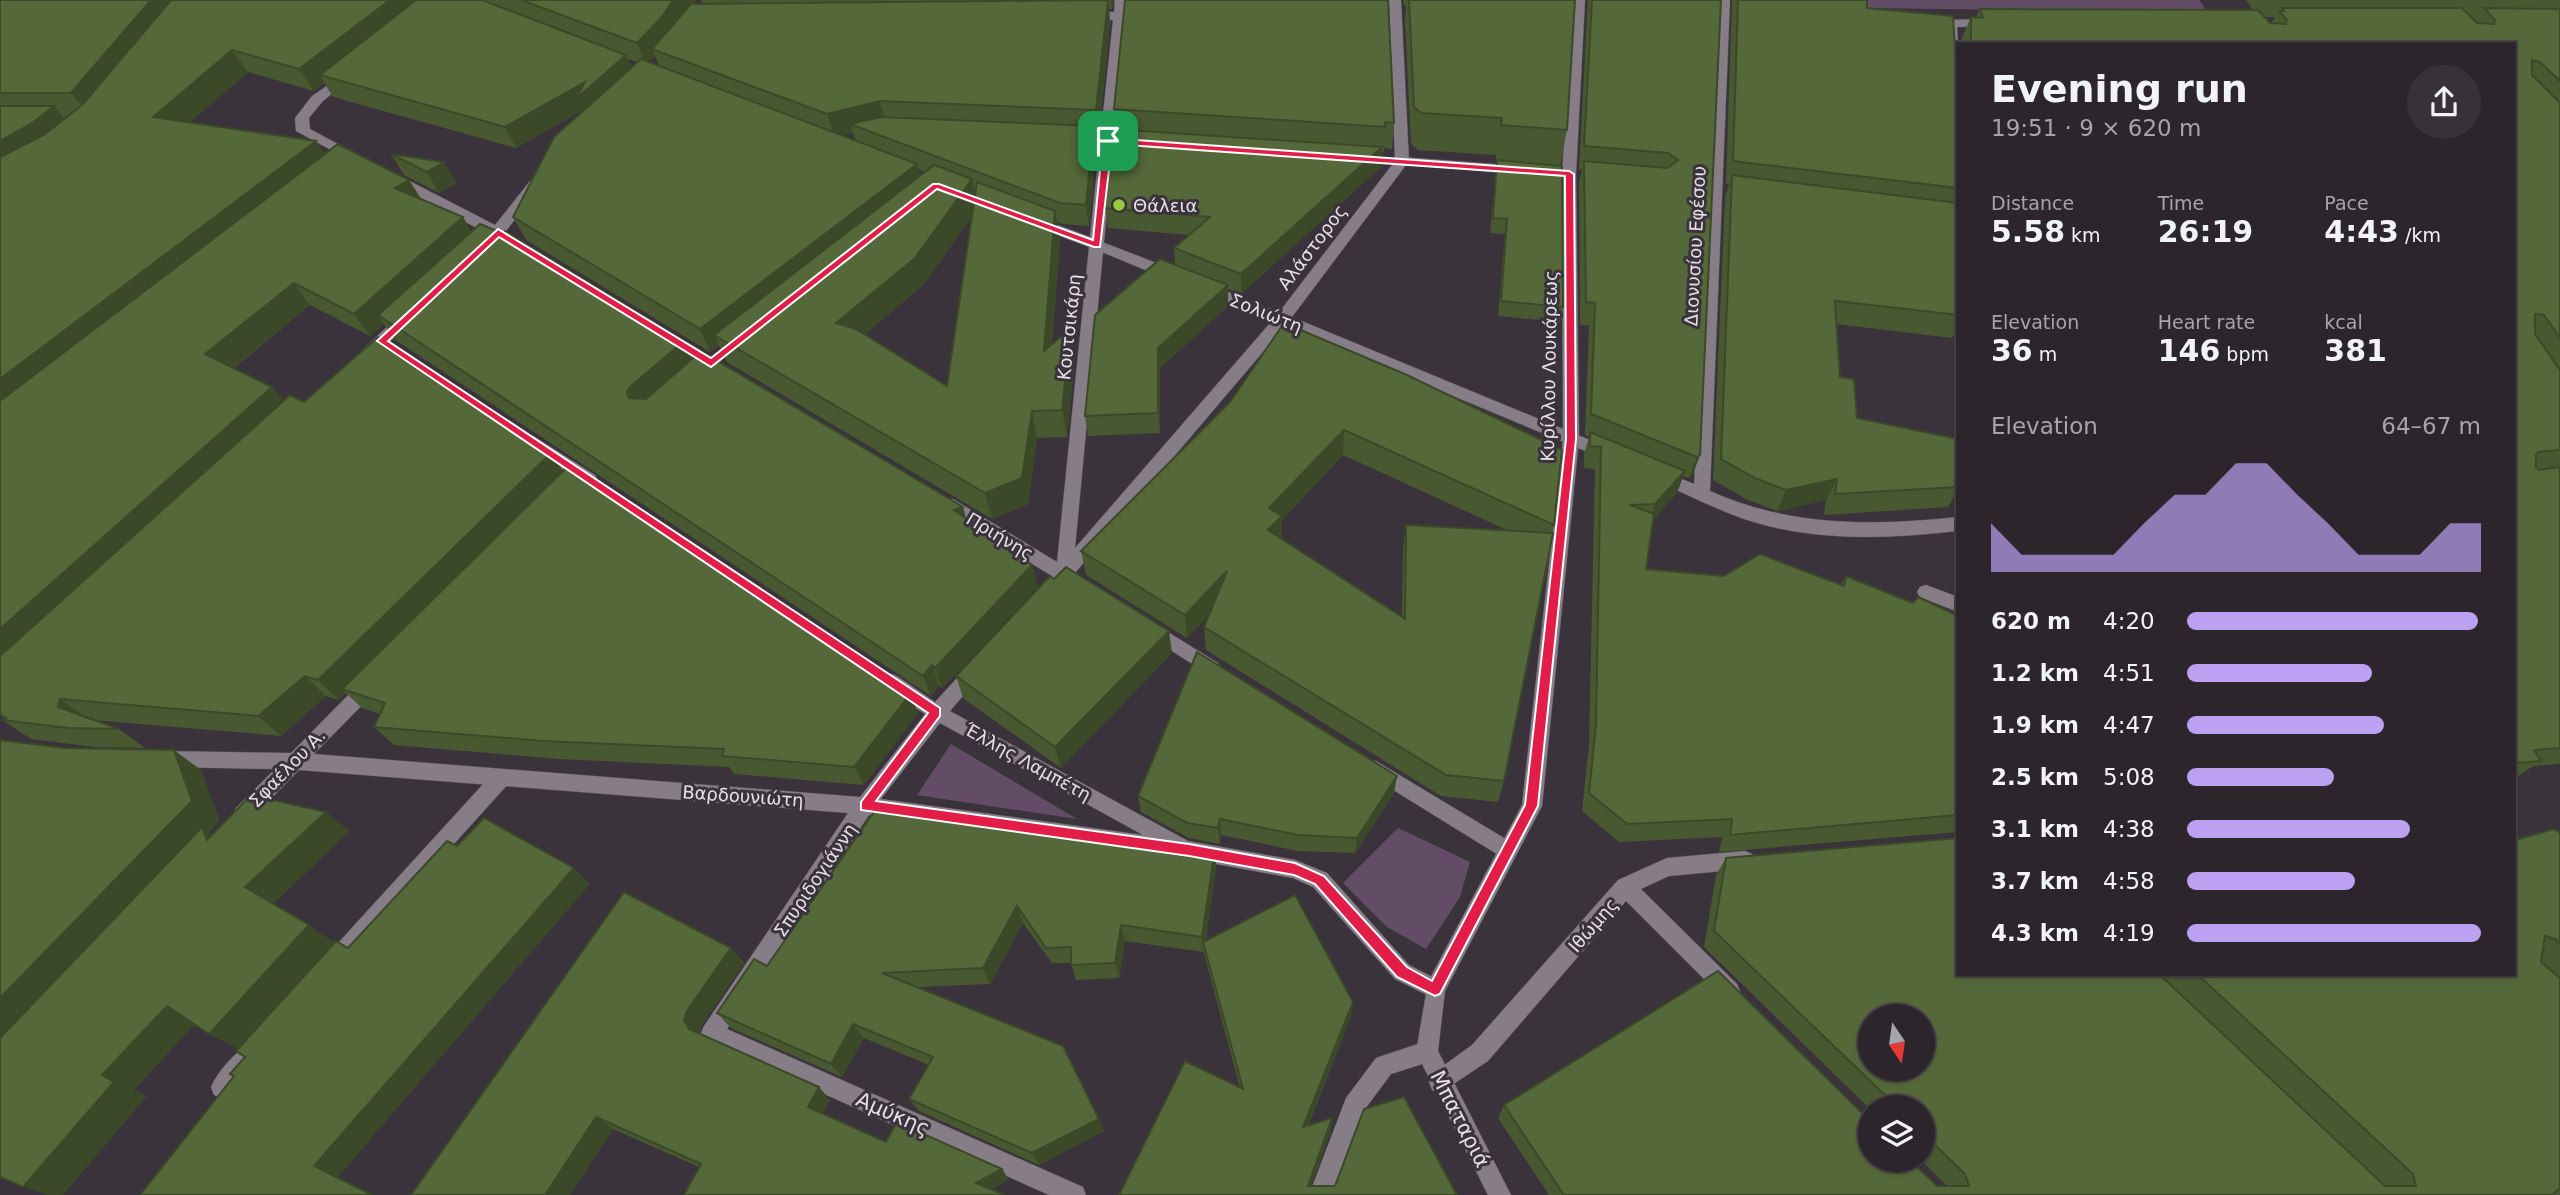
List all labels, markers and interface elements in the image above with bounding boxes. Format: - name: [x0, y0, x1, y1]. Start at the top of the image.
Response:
- button: share: [2407, 65, 2481, 139]
- text: Evening run: [1991, 67, 2248, 111]
- pin: [1078, 111, 1138, 171]
- text: 19:51 · 9 × 620 m: [1991, 115, 2201, 141]
- icon: arrive: [1089, 122, 1127, 160]
- street label: Διονυσίου Εφέσου: [1680, 165, 1710, 327]
- text: Distance: [1991, 192, 2074, 214]
- text: Time: [2158, 192, 2204, 214]
- text: Pace: [2324, 192, 2369, 214]
- place label: Θάλεια: [1133, 195, 1197, 216]
- marker: Θάλεια: [1111, 197, 1127, 213]
- street label: Αλάστορος: [1273, 200, 1351, 294]
- text: 5.58: [1991, 214, 2065, 249]
- text: 26:19: [2158, 214, 2253, 249]
- text: 4:43: [2324, 214, 2399, 249]
- text: km: [2065, 224, 2101, 246]
- text: /km: [2399, 224, 2441, 246]
- street label: Κυρίλλου Λουκάρεως: [1537, 270, 1561, 462]
- street label: Κουτσικάρη: [1053, 273, 1085, 381]
- street label: Σολιώτη: [1227, 289, 1305, 337]
- text: Elevation: [1991, 311, 2079, 333]
- text: Heart rate: [2158, 311, 2255, 333]
- text: kcal: [2324, 311, 2363, 333]
- text: 36: [1991, 333, 2033, 368]
- text: 146: [2158, 333, 2220, 368]
- text: 381: [2324, 333, 2387, 368]
- text: m: [2033, 343, 2057, 365]
- text: bpm: [2220, 343, 2269, 365]
- text: Elevation: [1991, 413, 2098, 439]
- text: 64–67 m: [2381, 413, 2481, 439]
- street label: Πριήνης: [963, 508, 1037, 564]
- text: 620 m: [1991, 608, 2071, 634]
- text: 4:20: [2103, 608, 2155, 634]
- text: 1.2 km: [1991, 660, 2079, 686]
- text: 4:51: [2103, 660, 2155, 686]
- text: 1.9 km: [1991, 712, 2079, 738]
- text: 4:47: [2103, 712, 2155, 738]
- street label: Έλλης Λαμπέτη: [960, 718, 1095, 805]
- street label: Σφαέλου Α.: [244, 724, 330, 812]
- text: 2.5 km: [1991, 764, 2079, 790]
- text: 5:08: [2103, 764, 2155, 790]
- street label: Βαρδουνιώτη: [682, 781, 804, 811]
- text: 3.1 km: [1991, 816, 2079, 842]
- text: 4:38: [2103, 816, 2155, 842]
- street label: Σπυριδογιάννη: [769, 819, 861, 941]
- text: 3.7 km: [1991, 868, 2079, 894]
- text: 4:58: [2103, 868, 2155, 894]
- street label: Ιθώμης: [1564, 894, 1622, 956]
- text: 4.3 km: [1991, 920, 2079, 946]
- text: 4:19: [2103, 920, 2155, 946]
- north arrow: [1858, 1004, 1936, 1082]
- map controls: [1858, 1004, 1935, 1172]
- street label: Μπαταριά: [1425, 1067, 1495, 1171]
- street label: Αμύκης: [853, 1087, 933, 1141]
- button: layers: [1858, 1095, 1935, 1172]

